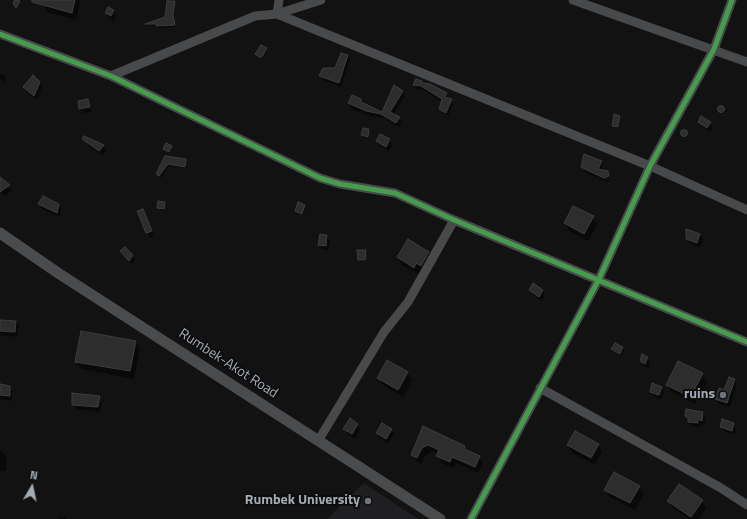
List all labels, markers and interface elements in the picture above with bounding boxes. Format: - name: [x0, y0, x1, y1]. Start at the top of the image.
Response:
- street label: Rumbek-Akot Road: [175, 326, 281, 402]
- place label: ruins: [684, 387, 715, 403]
- marker: ruins: [718, 390, 728, 400]
- north arrow: [12, 467, 52, 507]
- text: N: [29, 467, 39, 484]
- place label: Rumbek University: [245, 493, 360, 509]
- marker: Rumbek University: [363, 496, 373, 506]

